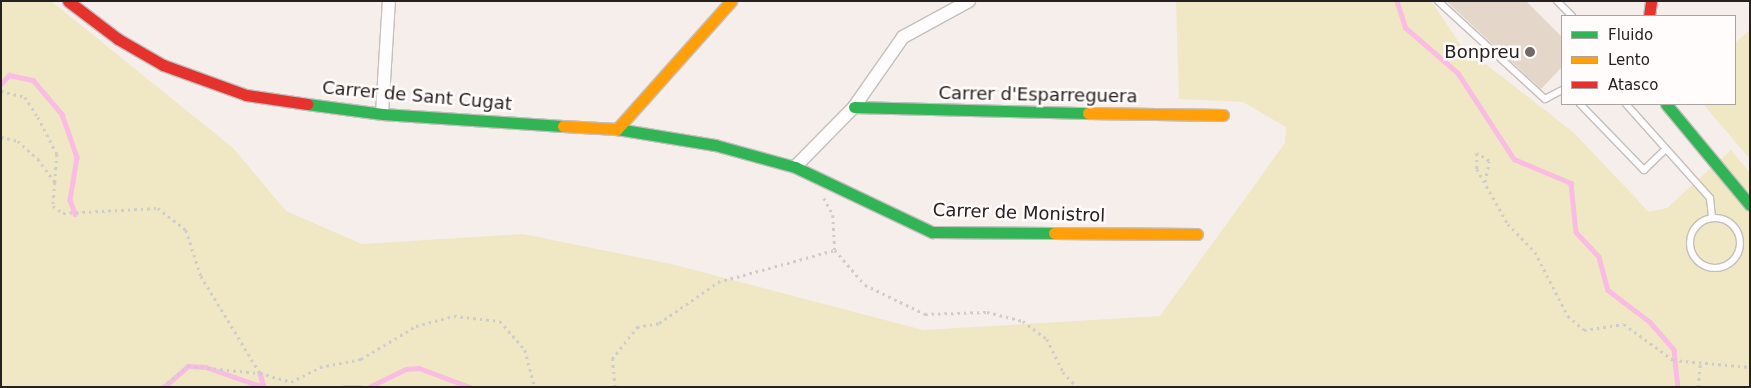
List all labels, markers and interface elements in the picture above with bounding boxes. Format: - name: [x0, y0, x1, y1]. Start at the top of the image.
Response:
- legend: [1561, 15, 1736, 105]
- text: Fluido: [1608, 26, 1653, 44]
- place label: Bonpreu: [1444, 41, 1520, 63]
- marker: Bonpreu: [1524, 46, 1536, 58]
- text: Lento: [1608, 51, 1650, 69]
- text: Atasco: [1608, 76, 1658, 94]
- street label: Carrer de Sant Cugat: [321, 77, 513, 115]
- street label: Carrer d'Esparreguera: [938, 82, 1138, 108]
- street label: Carrer de Monistrol: [932, 199, 1106, 227]

